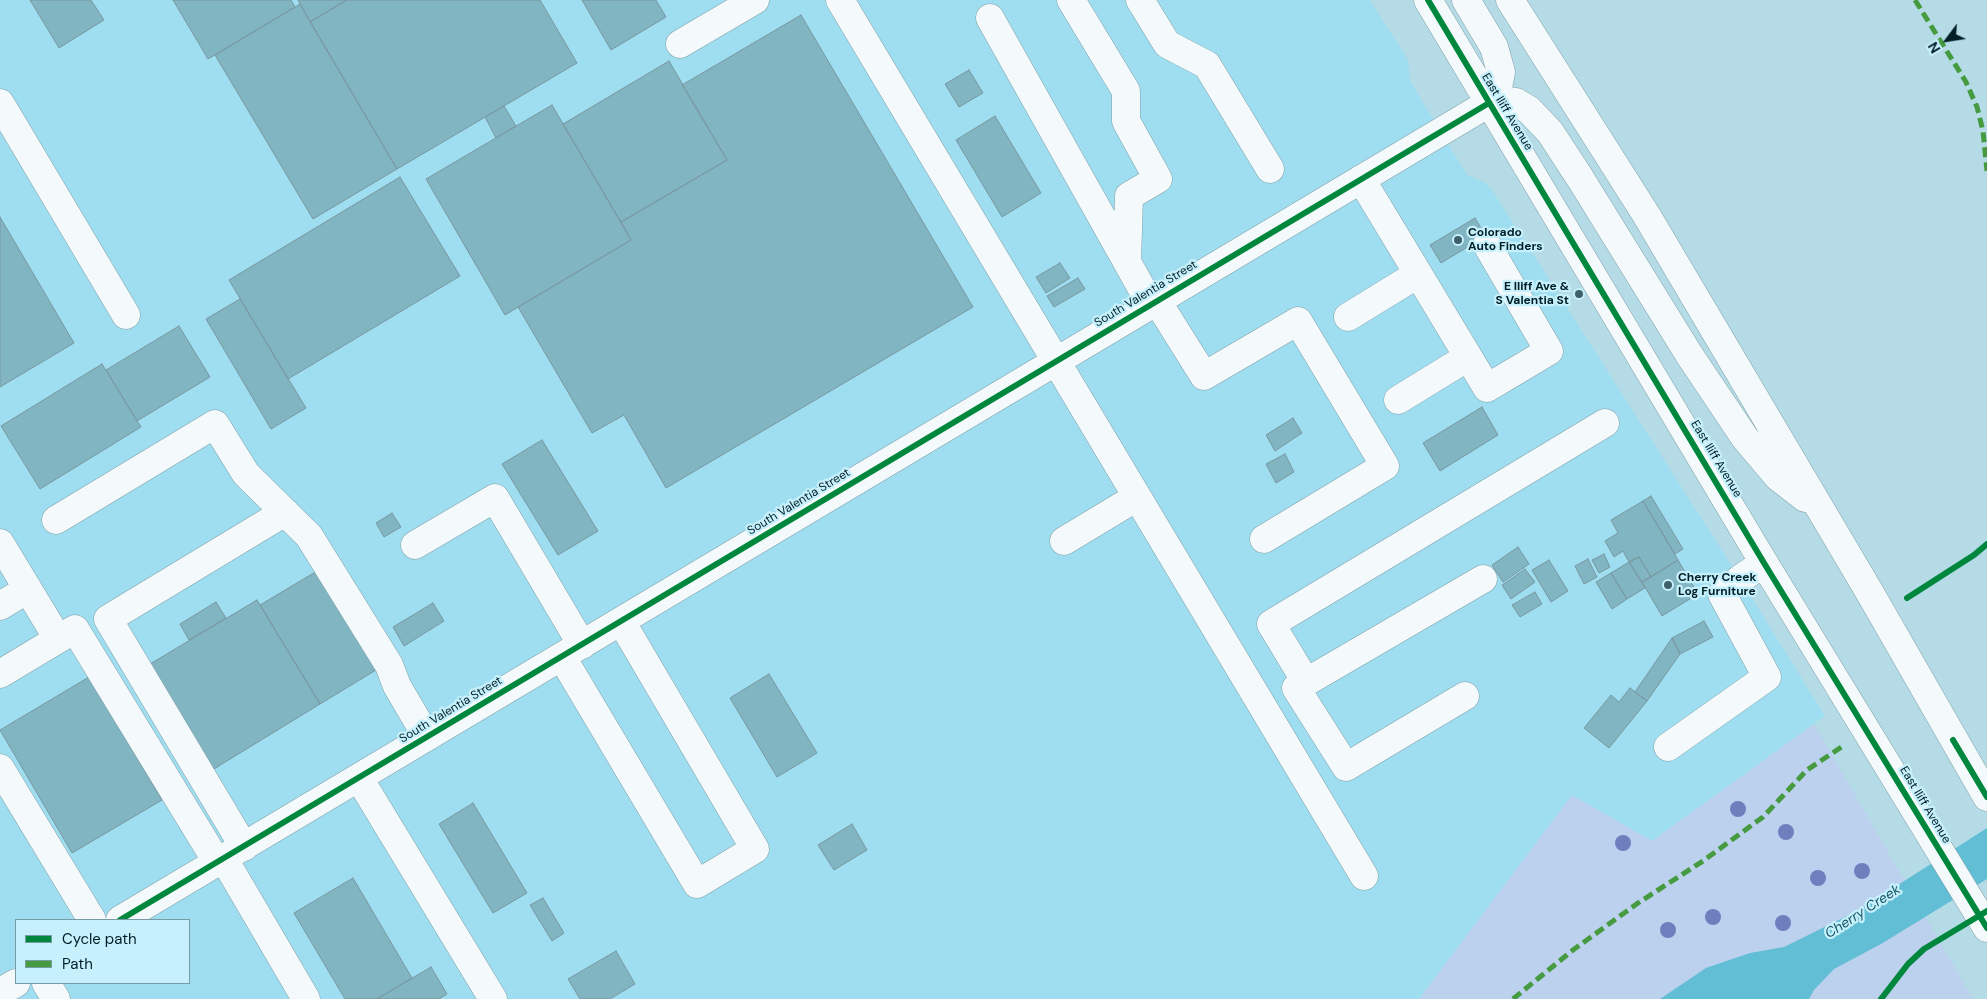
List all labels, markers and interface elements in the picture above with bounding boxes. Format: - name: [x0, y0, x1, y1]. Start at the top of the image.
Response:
- north arrow: [1922, 15, 1972, 65]
- text: N: [1924, 39, 1944, 57]
- street label: East Iliff Avenue: [1478, 71, 1536, 153]
- place label: Colorado Auto Finders: [1468, 226, 1543, 254]
- marker: Colorado Auto Finders: [1452, 234, 1464, 246]
- street label: South Valentia Street: [1092, 258, 1200, 330]
- place label: E Iliff Ave & S Valentia St: [1496, 280, 1569, 308]
- marker: E Iliff Ave & S Valentia St: [1573, 288, 1585, 300]
- street label: East Iliff Avenue: [1687, 418, 1745, 500]
- street label: South Valentia Street: [745, 466, 853, 538]
- place label: Cherry Creek Log Furniture: [1678, 571, 1756, 599]
- marker: Cherry Creek Log Furniture: [1662, 579, 1674, 591]
- street label: South Valentia Street: [397, 674, 505, 746]
- street label: East Iliff Avenue: [1896, 764, 1954, 846]
- water label: Cherry Creek: [1822, 881, 1904, 943]
- legend: [15, 919, 190, 984]
- text: Cycle path: [62, 929, 137, 949]
- text: Path: [62, 954, 93, 974]

